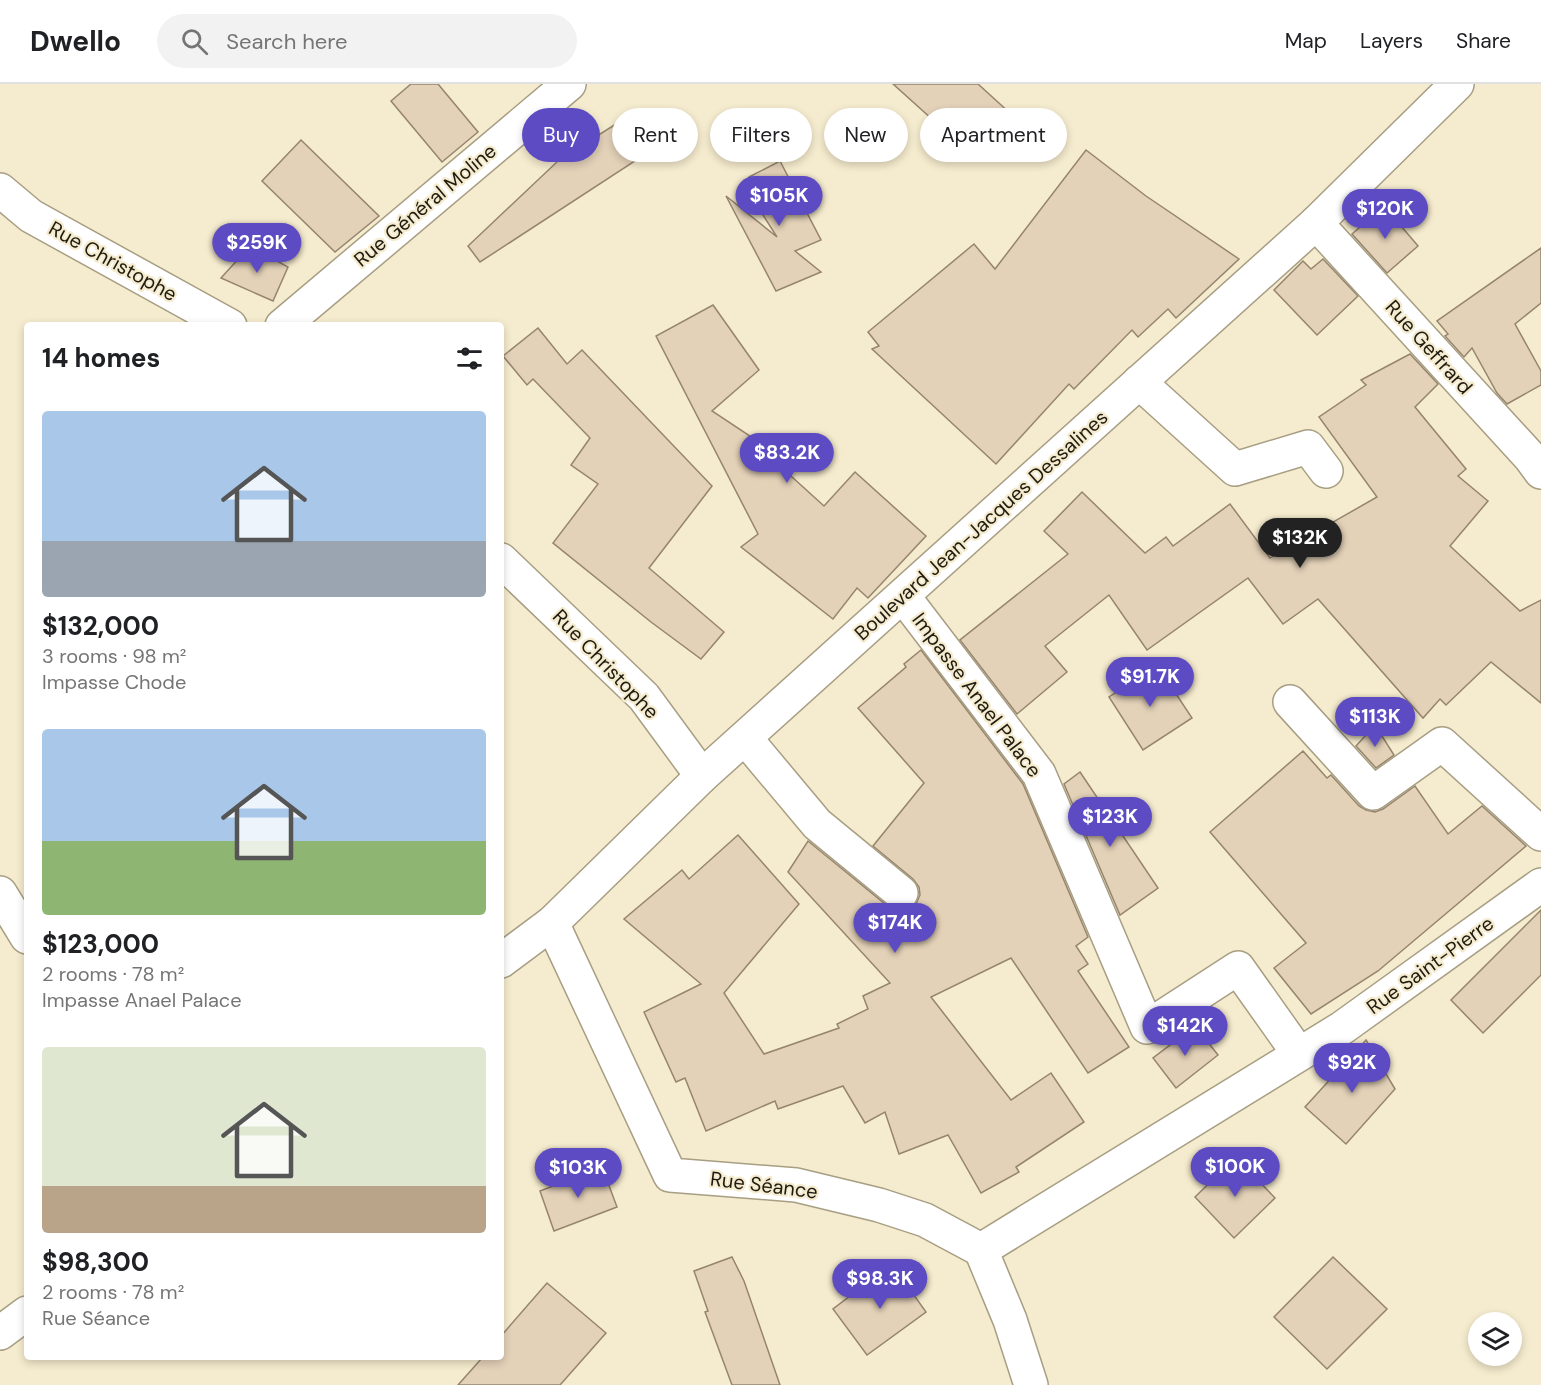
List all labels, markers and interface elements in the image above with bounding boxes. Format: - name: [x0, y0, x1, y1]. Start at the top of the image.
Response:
- search box: [157, 14, 577, 68]
- text: Dwello: [30, 23, 121, 60]
- icon: search: [178, 25, 211, 58]
- text: Search here: [226, 27, 348, 56]
- text: Map: [1285, 27, 1327, 55]
- text: Layers: [1360, 27, 1423, 55]
- text: Share: [1456, 27, 1511, 55]
- chip: Buy: [522, 108, 600, 162]
- chip: Rent: [612, 108, 698, 162]
- chip: Filters: [710, 108, 812, 162]
- chip: New: [824, 108, 908, 162]
- chip: Apartment: [920, 108, 1067, 162]
- street label: Rue Général Moline: [348, 138, 502, 272]
- pin: $105K: [737, 176, 821, 227]
- text: $105K: [750, 182, 808, 208]
- pin: $120K: [1343, 189, 1427, 240]
- text: $120K: [1356, 195, 1414, 221]
- street label: Rue Christophe: [44, 215, 182, 307]
- pin: $259K: [215, 223, 299, 274]
- text: $259K: [226, 229, 288, 255]
- street label: Rue Geffrard: [1380, 294, 1478, 400]
- text: 14 homes: [42, 341, 160, 375]
- icon: filters: [453, 342, 486, 375]
- street label: Boulevard Jean-Jacques Dessalines: [849, 404, 1113, 646]
- pin: $83.2K: [738, 433, 836, 484]
- text: $83.2K: [754, 439, 820, 465]
- icon: home: [210, 450, 318, 558]
- pin: $132K: [1258, 518, 1342, 569]
- text: $132K: [1272, 524, 1328, 550]
- street label: Rue Christophe: [547, 604, 665, 724]
- street label: Impasse Anael Palace: [907, 607, 1047, 783]
- text: $132,000: [42, 609, 159, 643]
- text: 3 rooms · 98 m²: [42, 643, 186, 669]
- pin: $91.7K: [1101, 657, 1199, 708]
- text: $91.7K: [1120, 663, 1180, 689]
- text: Impasse Chode: [42, 669, 186, 695]
- pin: $113K: [1333, 697, 1417, 748]
- text: $113K: [1349, 703, 1401, 729]
- icon: home: [210, 768, 318, 876]
- pin: $123K: [1068, 797, 1152, 848]
- text: $123K: [1082, 803, 1138, 829]
- pin: $174K: [853, 903, 937, 954]
- text: $174K: [867, 909, 923, 935]
- street label: Rue Saint-Pierre: [1361, 910, 1499, 1020]
- text: $123,000: [42, 927, 159, 961]
- text: 2 rooms · 78 m²: [42, 961, 184, 987]
- text: Impasse Anael Palace: [42, 987, 242, 1013]
- pin: $142K: [1143, 1006, 1227, 1057]
- text: $142K: [1157, 1012, 1213, 1038]
- pin: $92K: [1316, 1043, 1388, 1094]
- text: $92K: [1327, 1049, 1377, 1075]
- icon: home: [210, 1086, 318, 1194]
- pin: $100K: [1193, 1147, 1277, 1198]
- pin: $103K: [536, 1148, 620, 1199]
- text: $100K: [1205, 1153, 1265, 1179]
- text: $103K: [549, 1154, 607, 1180]
- street label: Rue Séance: [709, 1166, 819, 1204]
- text: $98,300: [42, 1245, 149, 1279]
- pin: $98.3K: [831, 1259, 929, 1310]
- text: $98.3K: [846, 1265, 914, 1291]
- text: 2 rooms · 78 m²: [42, 1279, 184, 1305]
- text: Rue Séance: [42, 1305, 150, 1331]
- map controls: [1468, 1312, 1522, 1366]
- button: layers: [1468, 1312, 1522, 1366]

